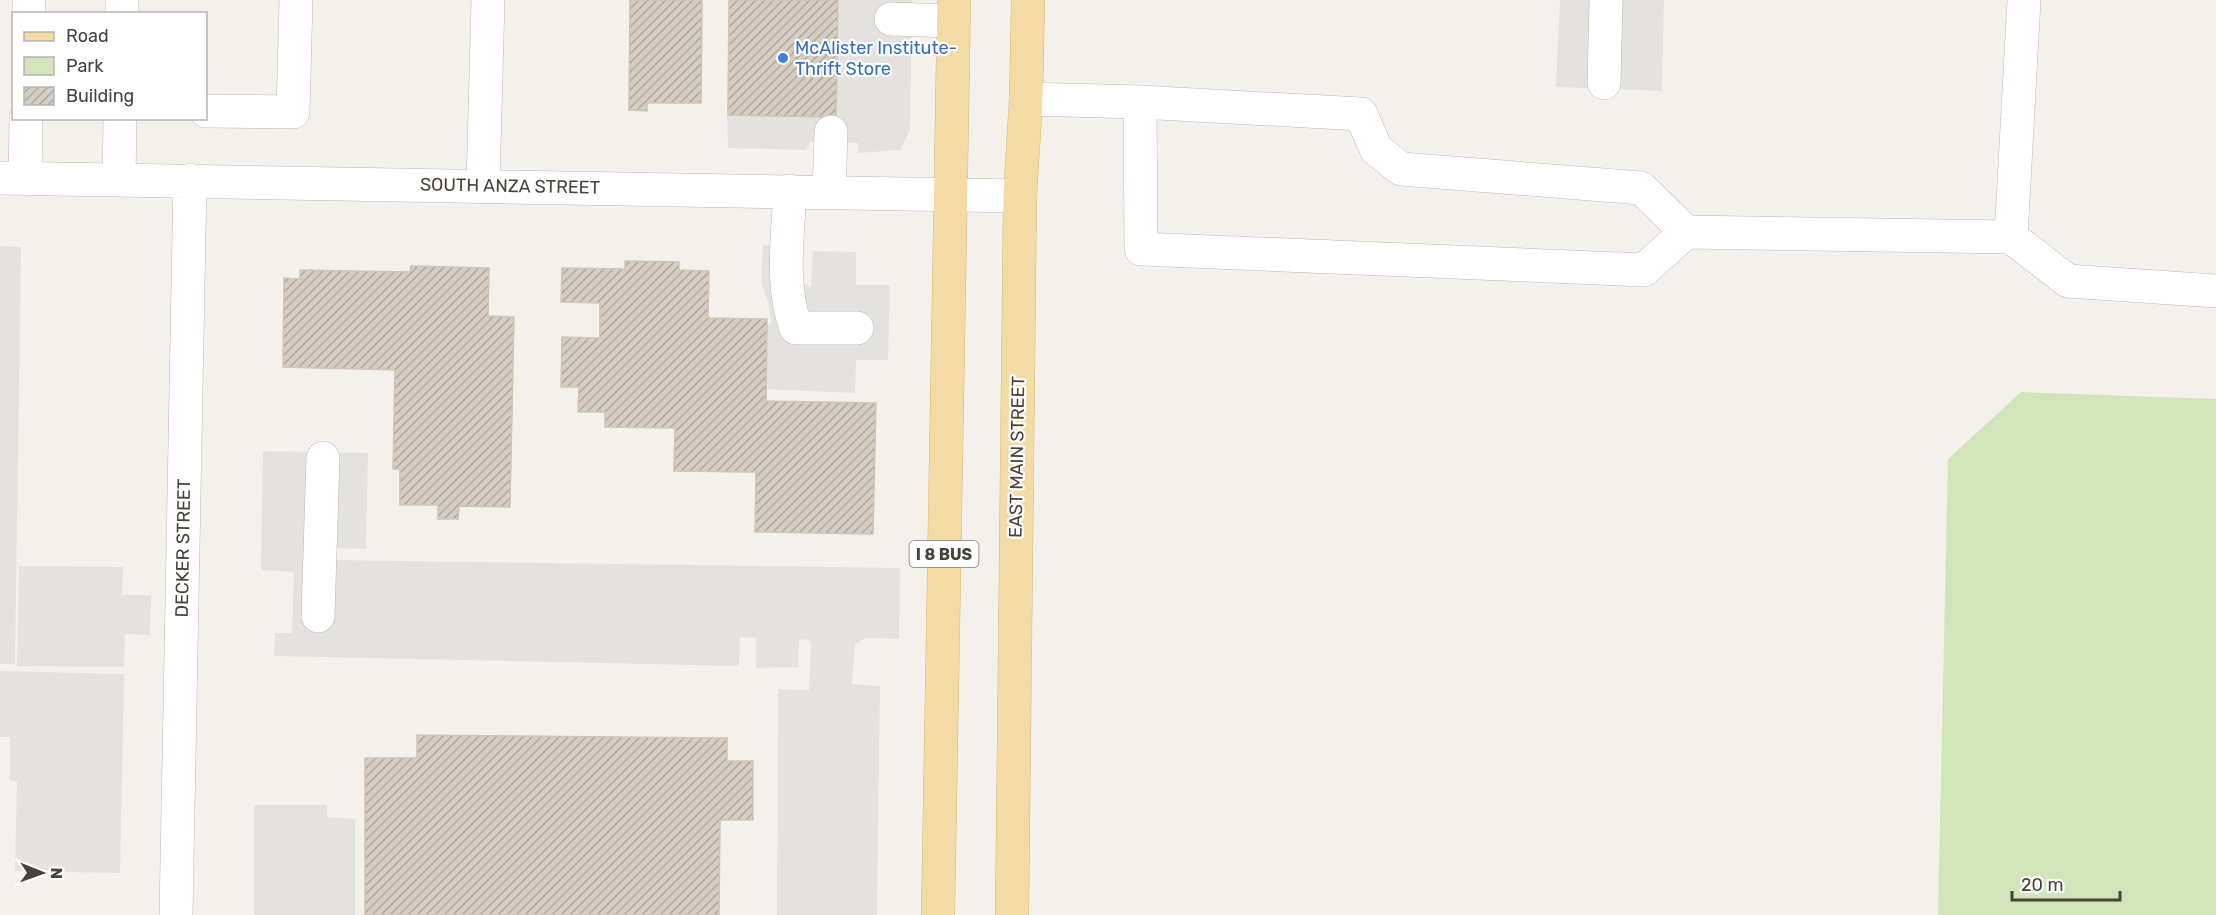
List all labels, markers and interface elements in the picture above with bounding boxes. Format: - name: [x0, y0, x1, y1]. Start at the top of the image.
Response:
- legend: [12, 12, 207, 120]
- text: Road: [66, 25, 109, 47]
- place label: McAlister Institute- Thrift Store: [795, 37, 957, 80]
- marker: McAlister Institute- Thrift Store: [776, 51, 790, 65]
- text: Park: [66, 55, 104, 77]
- text: Building: [66, 85, 134, 107]
- street label: SOUTH ANZA STREET: [420, 173, 600, 199]
- street label: EAST MAIN STREET: [1005, 376, 1029, 538]
- street label: DECKER STREET: [171, 479, 195, 617]
- road number: I 8 BUS: [910, 541, 978, 567]
- north arrow: [12, 843, 72, 903]
- scale bar: [2012, 864, 2120, 902]
- text: N: [47, 867, 66, 879]
- text: 20 m: [2021, 874, 2063, 896]

